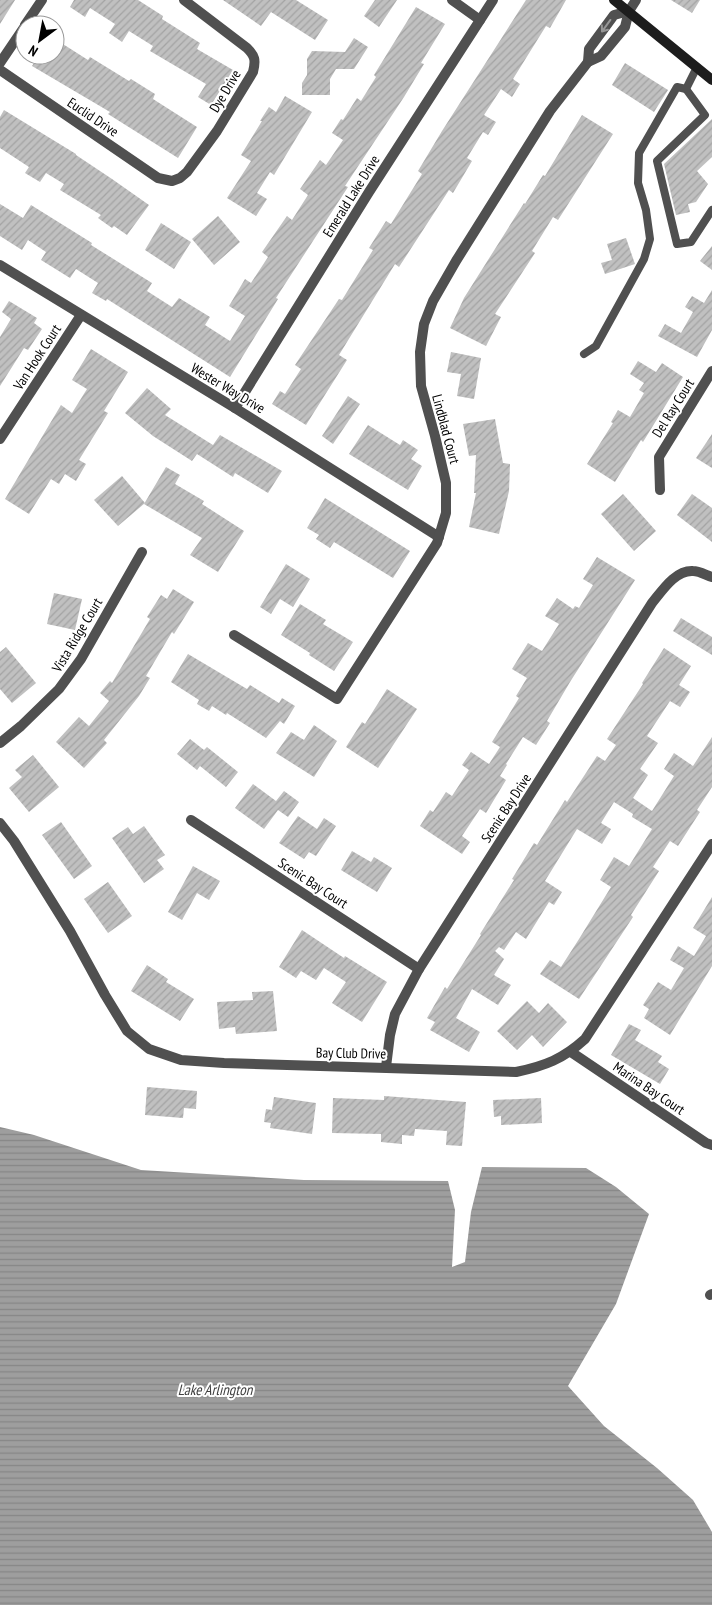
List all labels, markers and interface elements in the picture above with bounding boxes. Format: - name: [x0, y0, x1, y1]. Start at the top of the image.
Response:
- north arrow: [15, 15, 65, 65]
- one-way arrow: [601, 18, 611, 32]
- text: N: [25, 41, 41, 61]
- street label: Dye Drive: [205, 66, 245, 116]
- street label: Euclid Drive: [64, 93, 122, 141]
- street label: Emerald Lake Drive: [319, 151, 383, 240]
- street label: Van Hook Court: [9, 321, 65, 394]
- street label: Wester Way Drive: [188, 359, 269, 417]
- street label: Del Ray Court: [648, 375, 698, 441]
- street label: Lindblad Court: [428, 392, 464, 466]
- street label: Vista Ridge Court: [47, 594, 106, 676]
- street label: Scenic Bay Drive: [477, 770, 535, 846]
- street label: Scenic Bay Court: [275, 854, 351, 912]
- street label: Bay Club Drive: [316, 1043, 386, 1063]
- street label: Marina Bay Court: [610, 1058, 688, 1119]
- water label: Lake Arlington: [178, 1380, 254, 1399]

